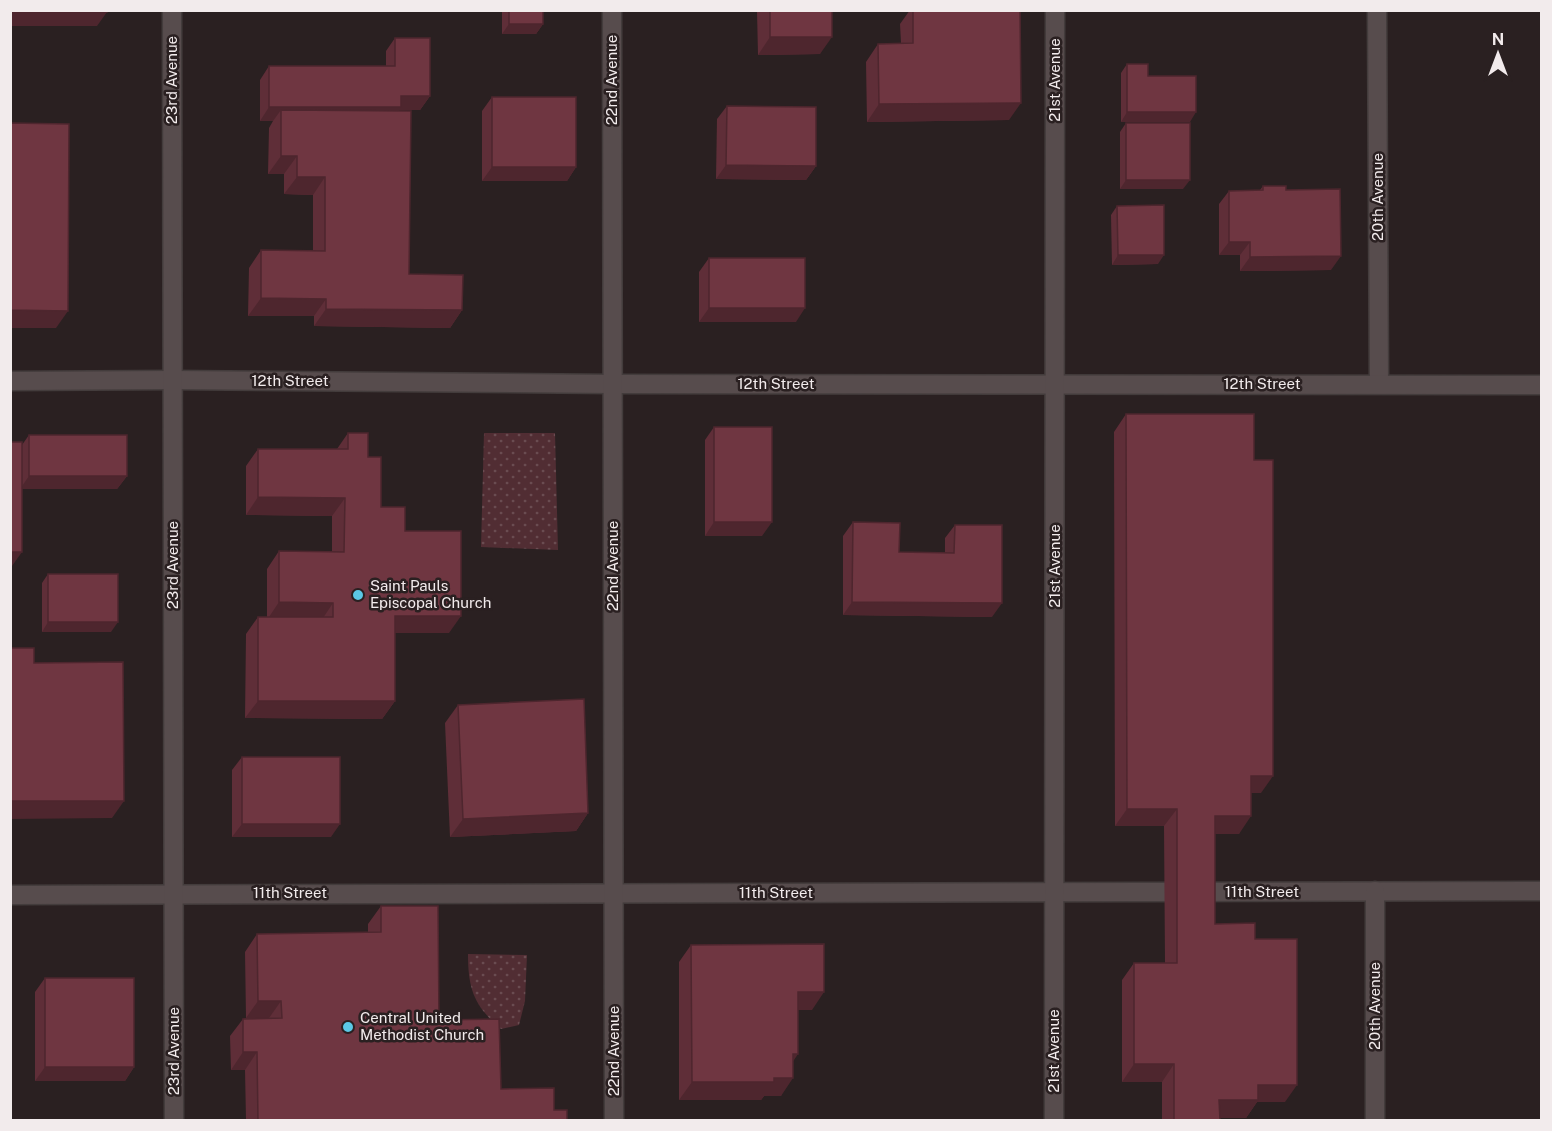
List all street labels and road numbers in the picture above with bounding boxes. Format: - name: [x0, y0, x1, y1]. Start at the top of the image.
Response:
- street label: 22nd Avenue: [603, 35, 620, 125]
- street label: 23rd Avenue: [163, 36, 180, 124]
- street label: 21st Avenue: [1046, 38, 1063, 122]
- street label: 20th Avenue: [1369, 153, 1386, 241]
- street label: 12th Street: [252, 372, 329, 389]
- street label: 12th Street: [738, 375, 815, 392]
- street label: 12th Street: [1224, 375, 1301, 392]
- street label: 23rd Avenue: [164, 521, 181, 609]
- street label: 22nd Avenue: [604, 521, 621, 611]
- street label: 21st Avenue: [1046, 524, 1063, 608]
- street label: 11th Street: [1225, 883, 1299, 900]
- street label: 11th Street: [253, 884, 327, 901]
- street label: 11th Street: [739, 884, 813, 901]
- street label: 20th Avenue: [1366, 962, 1383, 1050]
- street label: 22nd Avenue: [605, 1006, 622, 1096]
- street label: 23rd Avenue: [165, 1007, 182, 1095]
- street label: 21st Avenue: [1045, 1009, 1062, 1093]

